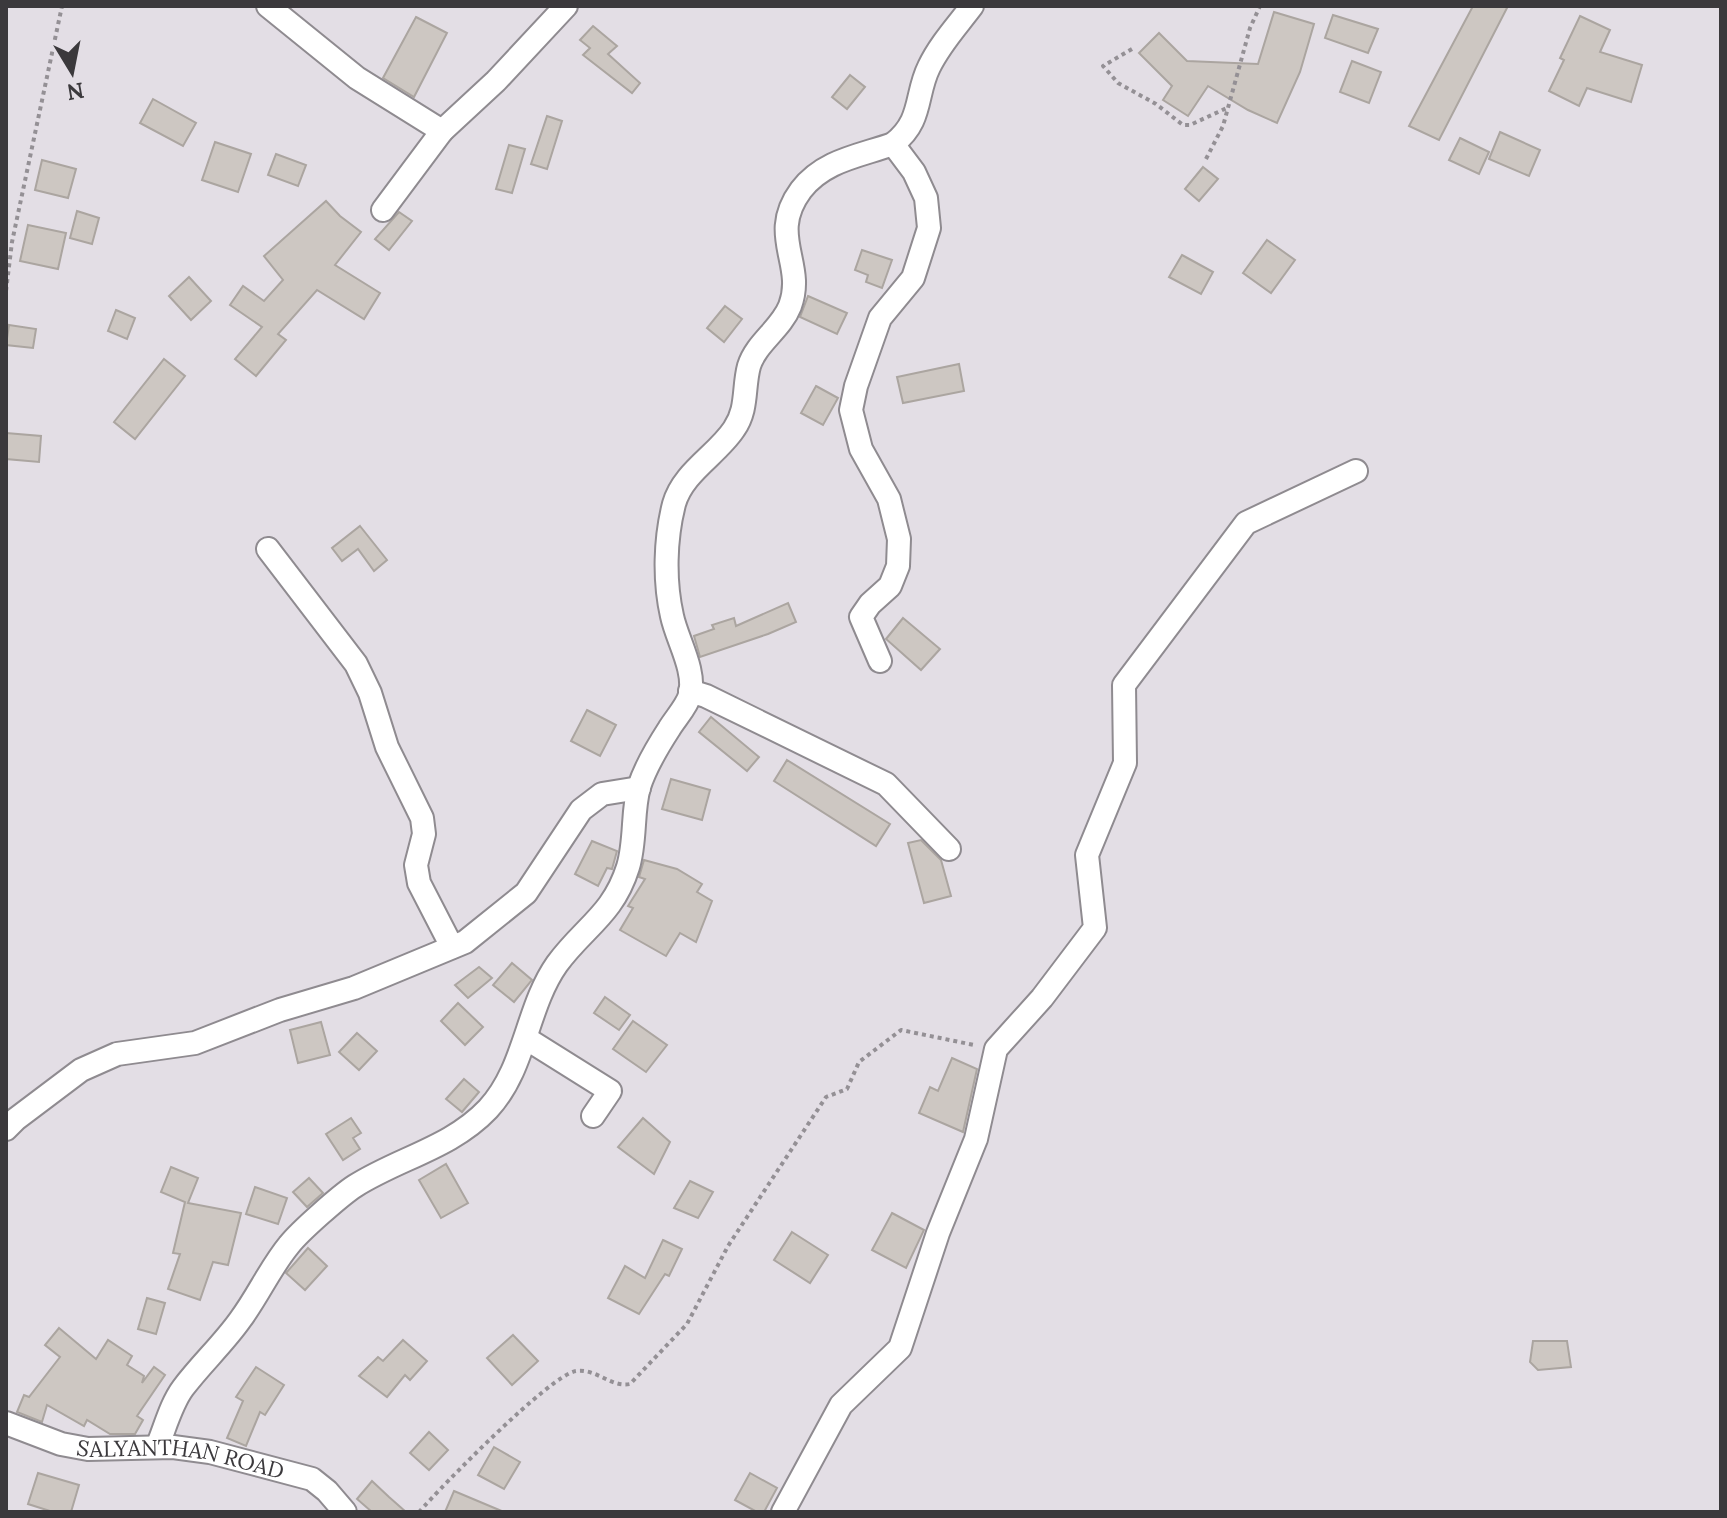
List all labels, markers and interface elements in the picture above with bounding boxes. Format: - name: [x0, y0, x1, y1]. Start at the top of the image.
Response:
- north arrow: [32, 32, 112, 112]
- text: N: [65, 76, 86, 107]
- street label: SALYANTHAN ROAD: [74, 1433, 287, 1485]

